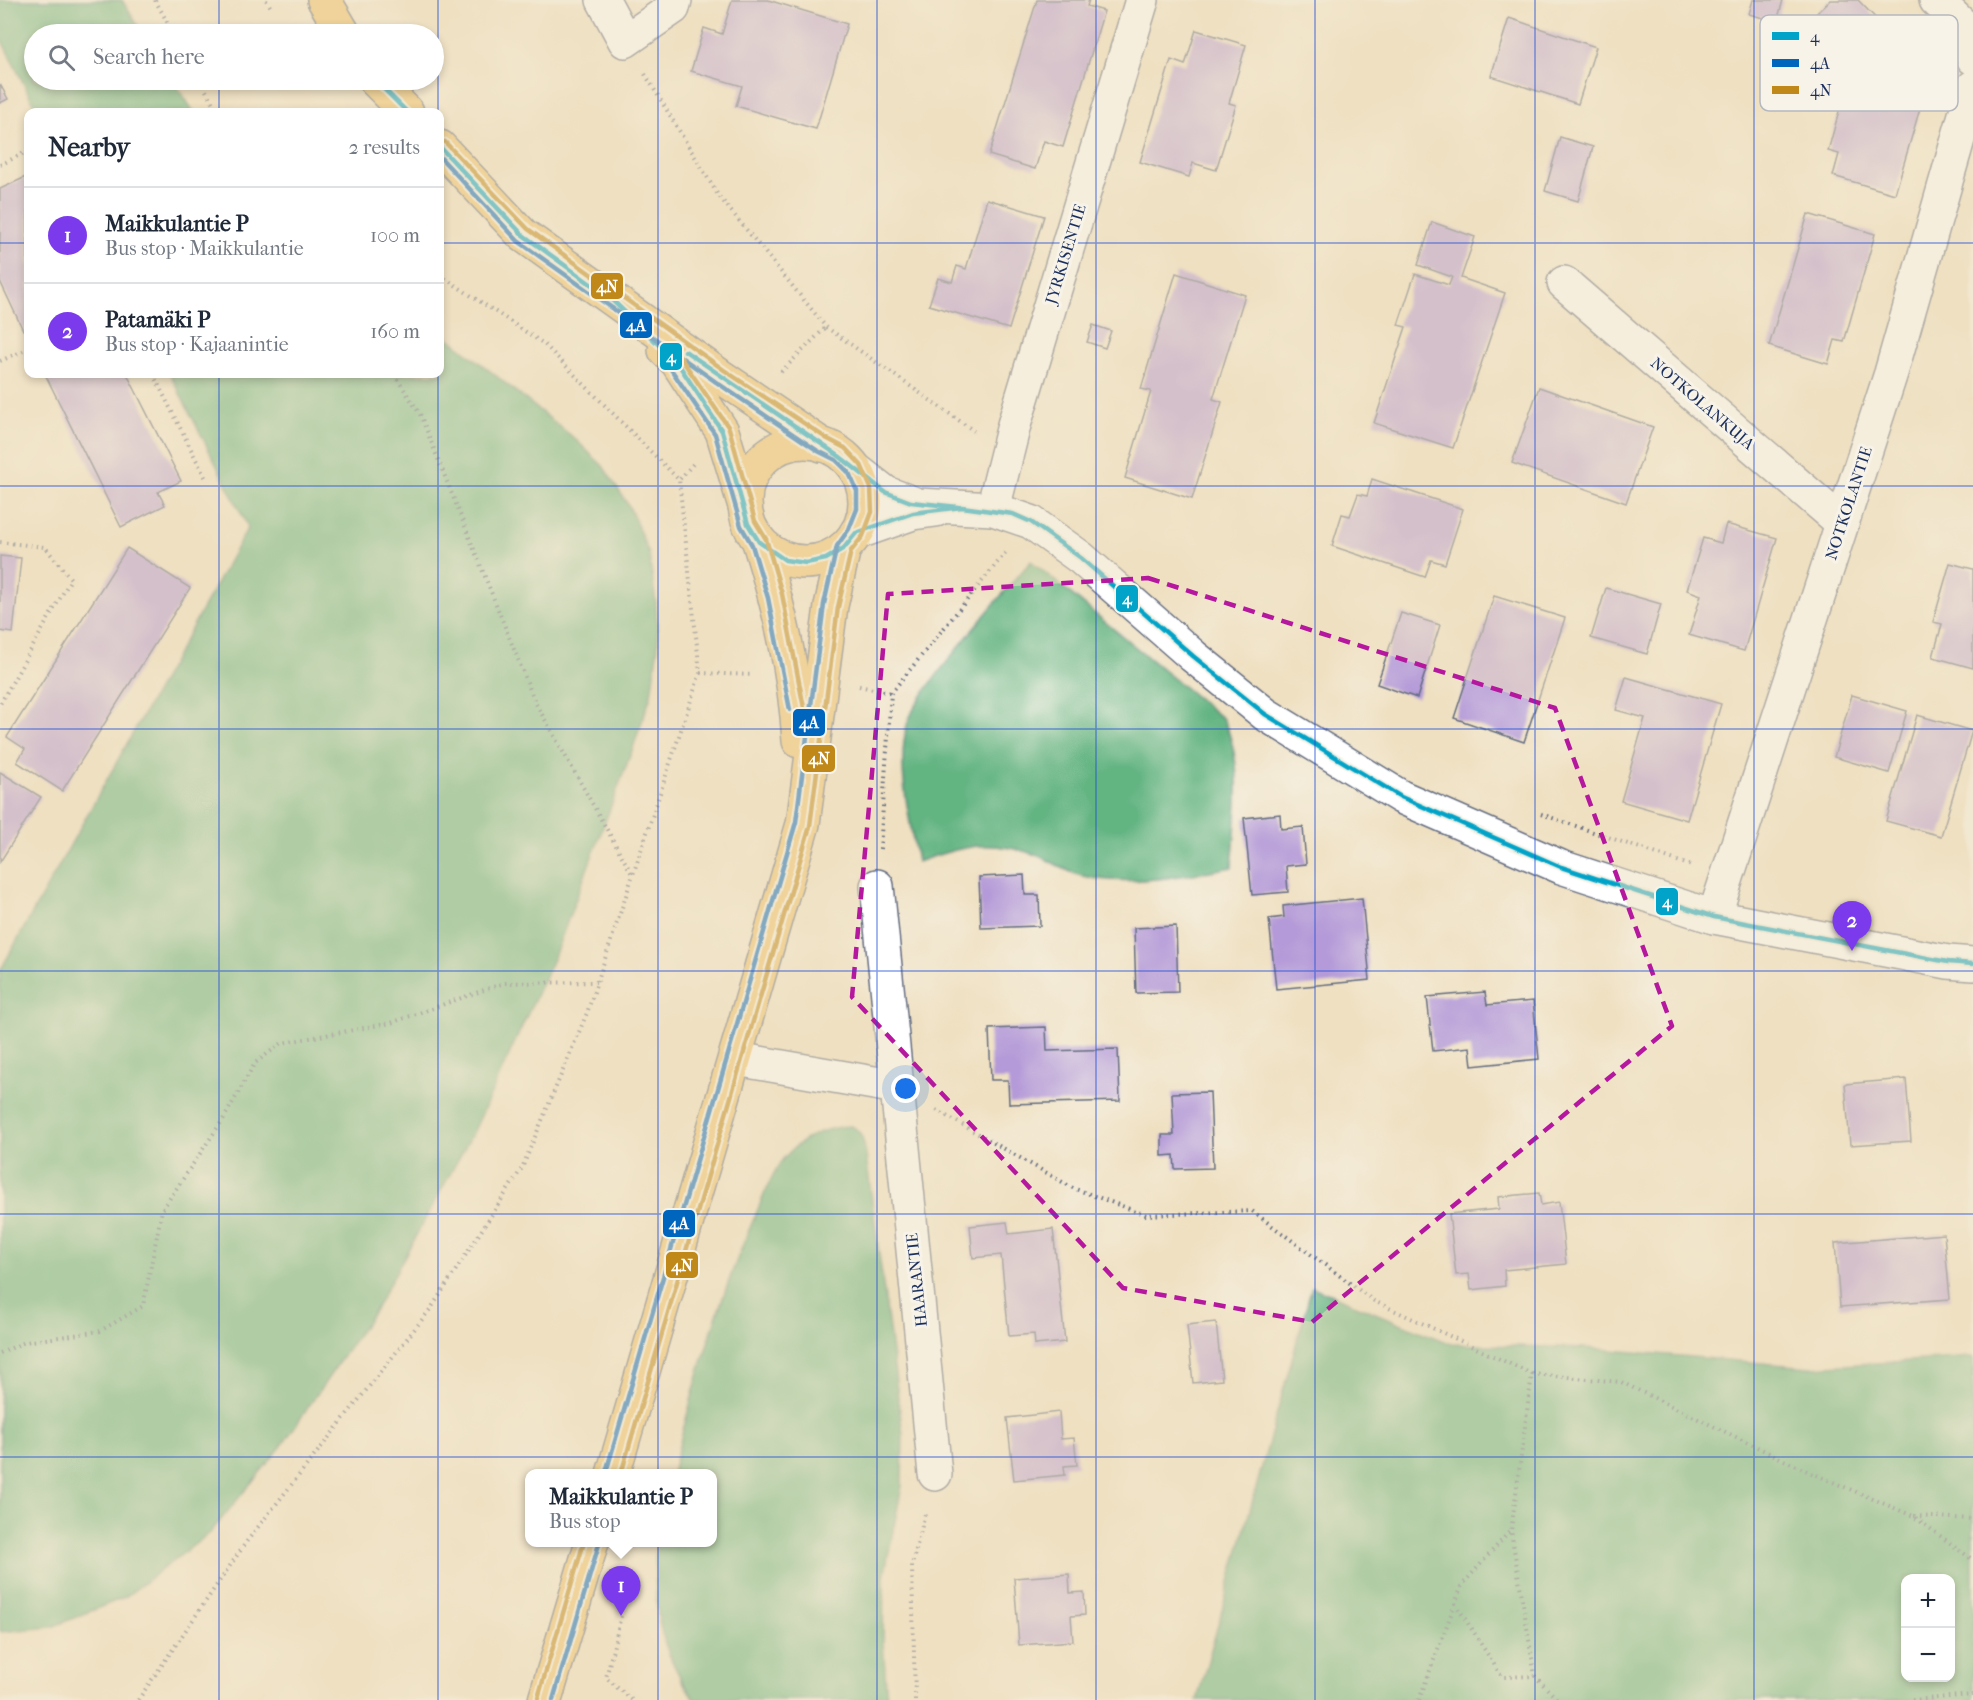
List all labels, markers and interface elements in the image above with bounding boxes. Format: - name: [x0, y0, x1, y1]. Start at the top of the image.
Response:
- legend: [1760, 15, 1958, 111]
- search box: [24, 24, 444, 90]
- text: 4: [1810, 27, 1820, 46]
- icon: search: [45, 41, 78, 74]
- text: Search here: [93, 44, 205, 70]
- text: 4A: [1810, 54, 1830, 73]
- text: 4N: [1810, 81, 1832, 100]
- text: Nearby: [48, 132, 130, 163]
- text: 2 results: [349, 136, 420, 159]
- street label: JYRKISENTIE: [1041, 202, 1090, 308]
- text: Maikkulantie P: [105, 211, 249, 237]
- text: 1: [64, 224, 71, 247]
- text: 100 m: [370, 224, 420, 247]
- text: Bus stop · Maikkulantie: [105, 237, 304, 260]
- line badge: 4N: [590, 272, 624, 300]
- text: 4N: [595, 277, 619, 297]
- text: Patamäki P: [105, 307, 211, 333]
- line badge: 4A: [619, 311, 653, 339]
- text: 4A: [625, 316, 647, 336]
- text: 2: [62, 320, 73, 343]
- text: 160 m: [370, 320, 420, 343]
- text: Bus stop · Kajaanintie: [105, 333, 289, 356]
- line badge: 4: [659, 342, 683, 371]
- text: 4: [665, 347, 677, 367]
- street label: NOTKOLANKUJA: [1647, 353, 1759, 454]
- street label: NOTKOLANTIE: [1821, 444, 1876, 562]
- line badge: 4: [1115, 584, 1139, 613]
- text: 4: [1121, 589, 1133, 609]
- line badge: 4A: [792, 708, 826, 737]
- text: 4A: [798, 713, 820, 733]
- line badge: 4N: [801, 744, 836, 773]
- text: 4N: [807, 749, 831, 769]
- line badge: 4: [1655, 887, 1679, 916]
- text: 4: [1661, 892, 1673, 912]
- pin: 2: [1832, 902, 1872, 951]
- your location: [891, 1074, 920, 1103]
- line badge: 4A: [662, 1209, 696, 1238]
- text: 4A: [668, 1214, 690, 1234]
- street label: HAARANTIE: [902, 1232, 931, 1328]
- line badge: 4N: [665, 1251, 699, 1279]
- text: 4N: [670, 1256, 694, 1276]
- popup: [525, 1469, 717, 1547]
- text: Maikkulantie P: [549, 1484, 693, 1510]
- text: Bus stop: [549, 1510, 621, 1533]
- pin: 1: [602, 1566, 640, 1616]
- map controls: [1901, 1574, 1955, 1682]
- button: +: [1901, 1574, 1955, 1628]
- button: −: [1901, 1628, 1955, 1682]

